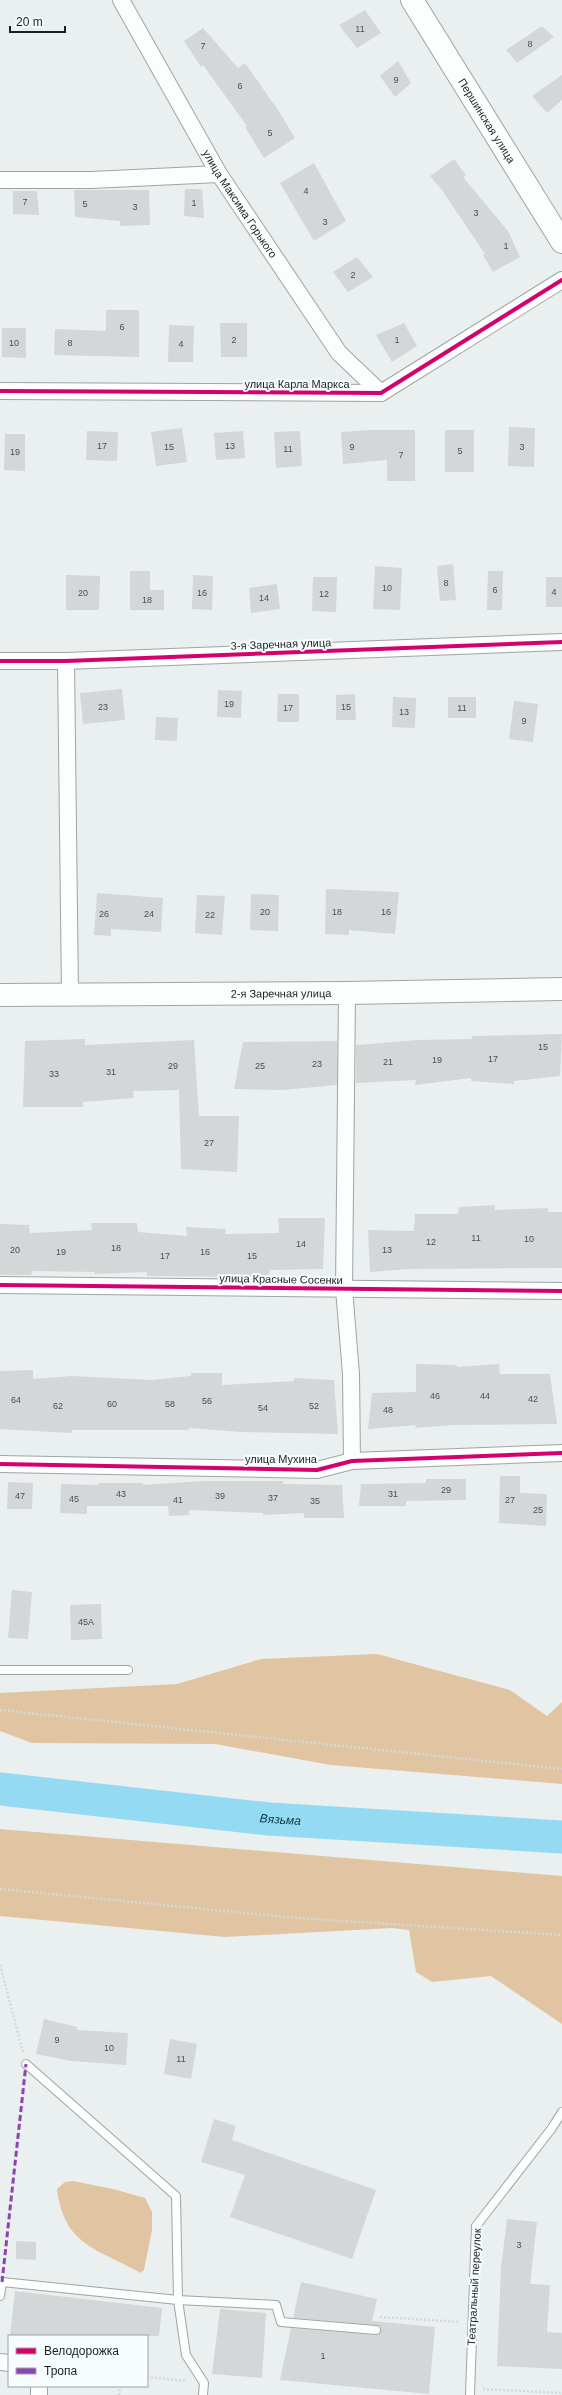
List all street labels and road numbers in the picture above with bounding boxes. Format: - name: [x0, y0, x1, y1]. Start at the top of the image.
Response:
- street label: Першинская улица: [456, 76, 518, 166]
- street label: улица Максима Горького: [201, 148, 279, 260]
- street label: улица Карла Маркса: [244, 378, 350, 390]
- street label: 3-я Заречная улица: [231, 636, 332, 652]
- street label: 2-я Заречная улица: [231, 987, 332, 1000]
- street label: улица Красные Сосенки: [219, 1272, 343, 1286]
- street label: улица Мухина: [245, 1453, 318, 1465]
- street label: Театральный переулок: [465, 2228, 483, 2346]

